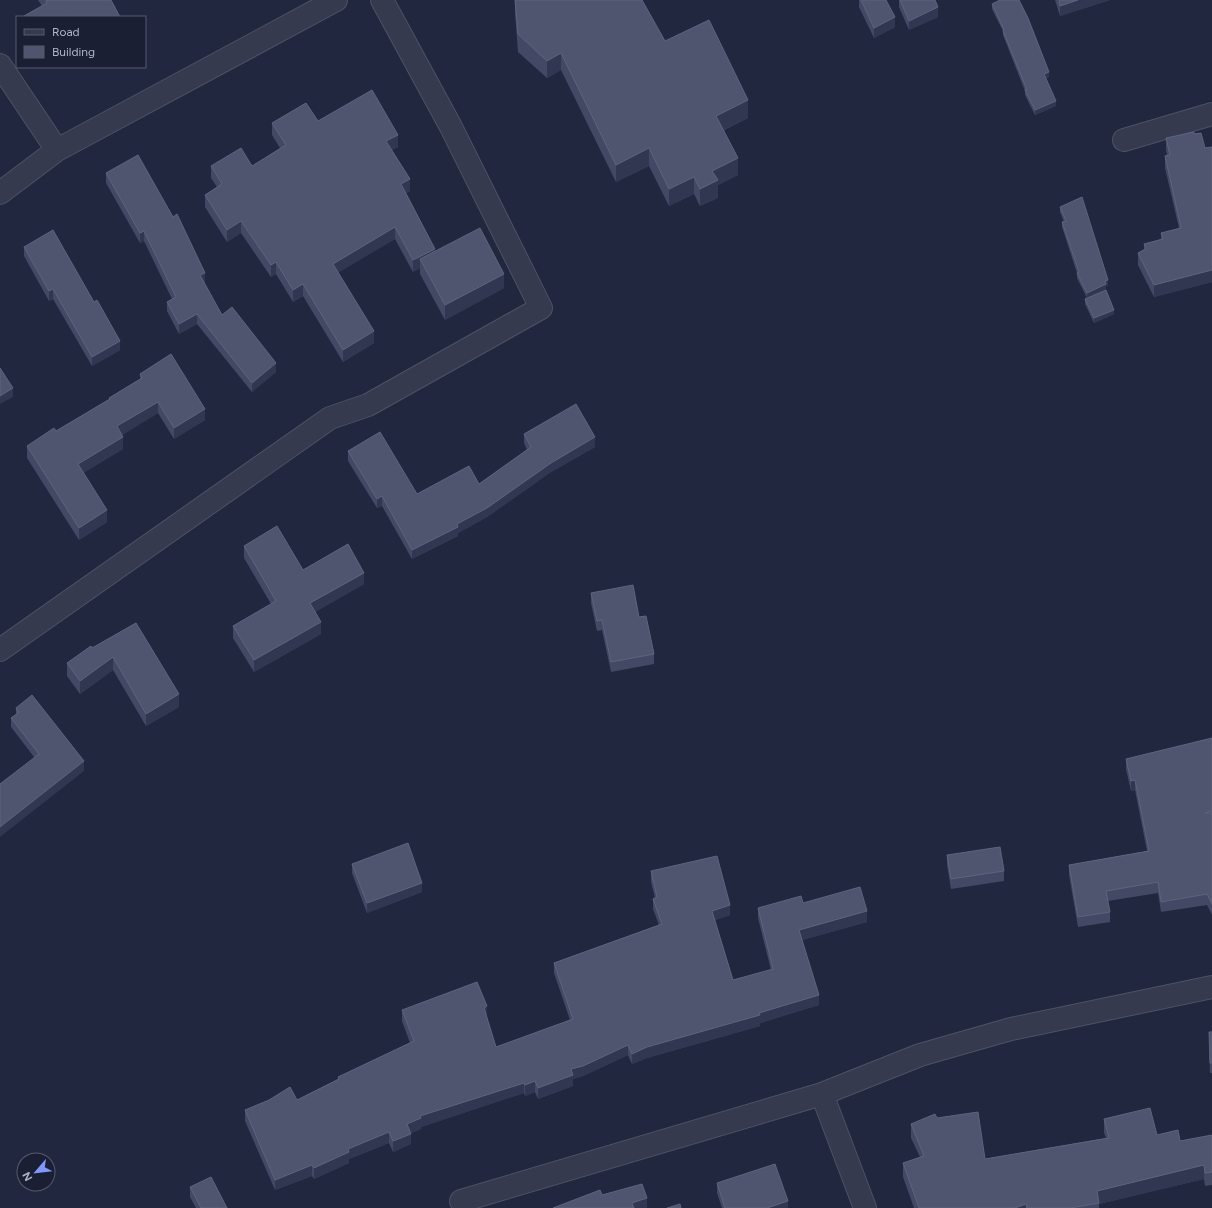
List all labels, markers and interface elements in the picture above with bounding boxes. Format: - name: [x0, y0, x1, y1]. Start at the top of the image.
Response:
- legend: [16, 16, 146, 68]
- text: Road: [52, 25, 80, 39]
- text: Building: [52, 45, 95, 59]
- north arrow: [16, 1152, 56, 1192]
- text: N: [20, 1170, 35, 1183]

